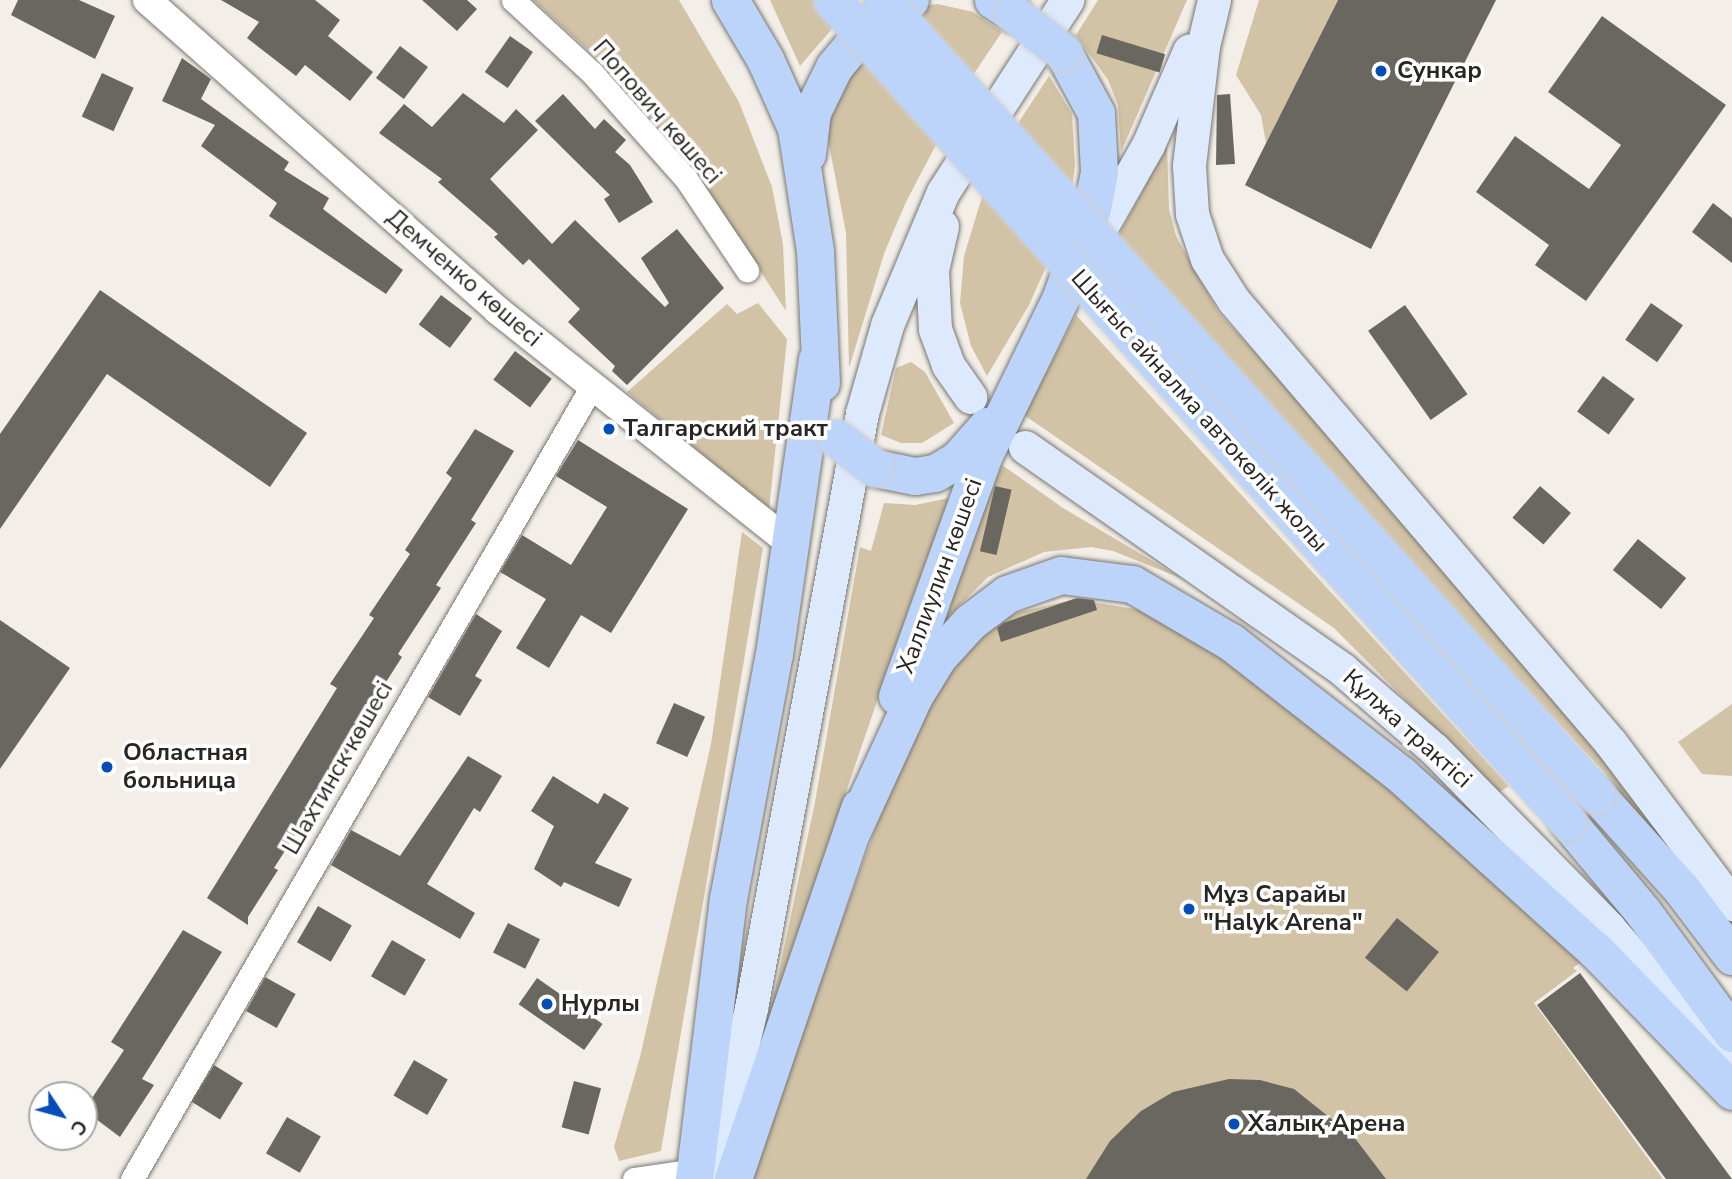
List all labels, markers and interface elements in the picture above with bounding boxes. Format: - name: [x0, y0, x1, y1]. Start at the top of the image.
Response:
- street label: Попович көшесі: [587, 34, 727, 190]
- place label: Сункар: [1397, 57, 1482, 85]
- marker: Сункар: [1371, 61, 1391, 81]
- street label: Демченко көшесі: [381, 203, 547, 353]
- street label: Шығыс айналма автокөлік жолы: [1065, 264, 1333, 558]
- place label: Талгарский тракт: [623, 415, 828, 443]
- marker: Талгарский тракт: [601, 421, 617, 437]
- street label: Халлиулин көшесі: [891, 474, 989, 678]
- street label: Құлжа трактісі: [1337, 664, 1477, 794]
- street label: Шахтинск көшесі: [277, 676, 399, 860]
- place label: Областная больница: [123, 739, 248, 795]
- marker: Областная больница: [97, 757, 117, 777]
- place label: Мұз Сарайы "Halyk Arena": [1203, 881, 1363, 937]
- marker: Мұз Сарайы "Halyk Arena": [1181, 901, 1197, 917]
- place label: Нурлы: [561, 990, 640, 1018]
- marker: Нурлы: [539, 996, 555, 1012]
- north arrow: [28, 1081, 98, 1151]
- place label: Халық Арена: [1248, 1110, 1405, 1138]
- text: С: [64, 1114, 93, 1140]
- marker: Халық Арена: [1226, 1116, 1242, 1132]

